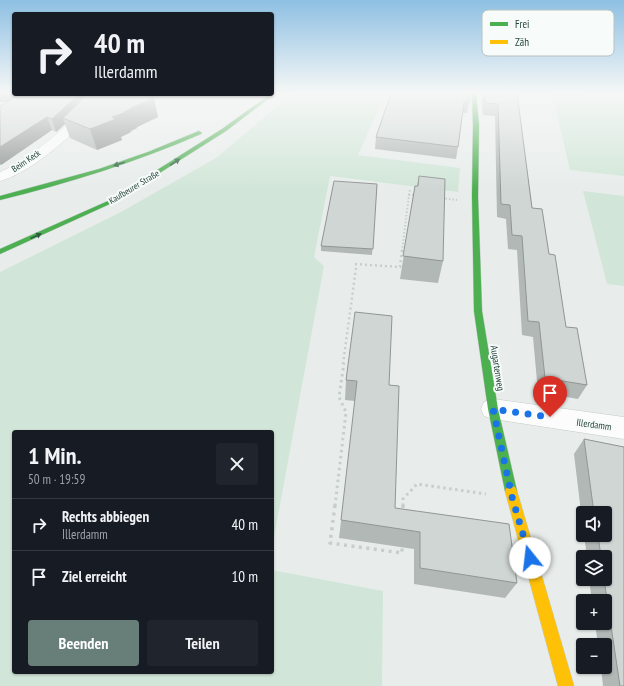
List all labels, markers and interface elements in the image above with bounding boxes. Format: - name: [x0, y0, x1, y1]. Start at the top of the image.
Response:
- legend: [482, 10, 614, 56]
- text: Frei: [515, 17, 530, 31]
- text: 40 m: [94, 24, 145, 61]
- icon: right: [28, 28, 80, 80]
- text: Zäh: [515, 35, 529, 49]
- text: Illerdamm: [94, 60, 157, 83]
- street label: Beim Keck: [9, 147, 43, 174]
- one-way arrow: [170, 158, 180, 166]
- one-way arrow: [113, 161, 125, 167]
- street label: Kaufbeurer Straße: [107, 167, 161, 206]
- one-way arrow: [30, 233, 42, 239]
- street label: Augartenweg: [488, 344, 508, 392]
- pin: [533, 376, 567, 417]
- icon: arrive: [539, 382, 561, 404]
- street label: Illerdamm: [576, 416, 612, 433]
- text: 1 Min.: [28, 440, 82, 471]
- button: close: [216, 443, 258, 485]
- text: 50 m · 19:59: [28, 471, 85, 488]
- map controls: [576, 506, 612, 674]
- button: sound: [576, 506, 612, 542]
- text: Rechts abbiegen: [62, 507, 149, 526]
- icon: right: [28, 514, 50, 536]
- text: 40 m: [232, 515, 258, 534]
- text: Illerdamm: [62, 526, 108, 543]
- position arrow: [509, 537, 551, 579]
- button: layers: [576, 550, 612, 586]
- icon: arrive: [28, 566, 50, 588]
- text: Ziel erreicht: [62, 567, 127, 586]
- text: 10 m: [232, 567, 258, 586]
- button: +: [576, 594, 612, 630]
- button: Beenden: [28, 620, 139, 666]
- button: Teilen: [147, 620, 258, 666]
- button: −: [576, 638, 612, 674]

